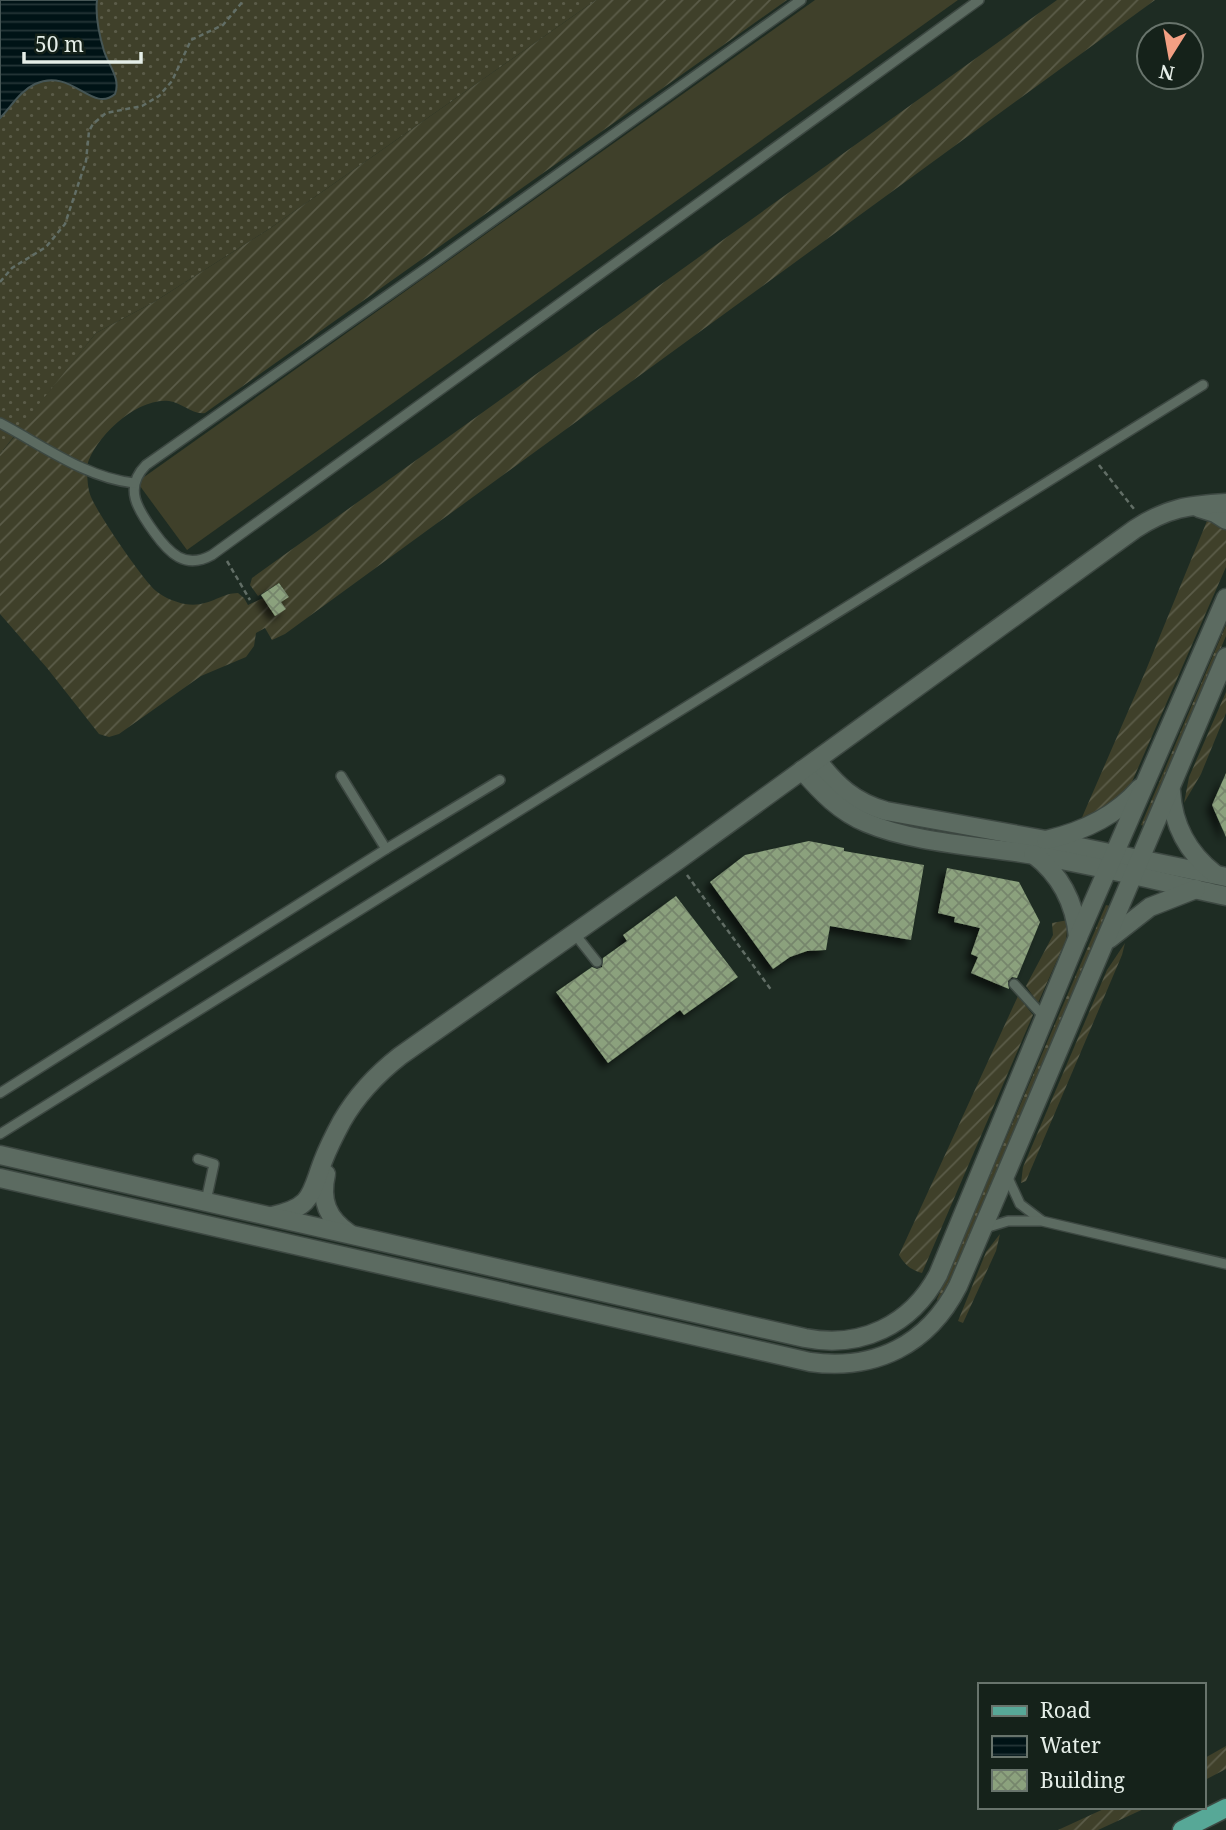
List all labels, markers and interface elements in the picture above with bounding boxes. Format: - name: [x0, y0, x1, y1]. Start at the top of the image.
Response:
- scale bar: [24, 21, 142, 65]
- north arrow: [1135, 21, 1205, 91]
- text: 50 m: [35, 30, 84, 58]
- text: N: [1157, 58, 1177, 87]
- legend: [978, 1683, 1205, 1809]
- text: Road: [1040, 1696, 1091, 1724]
- text: Water: [1040, 1731, 1101, 1759]
- text: Building: [1040, 1766, 1125, 1794]

